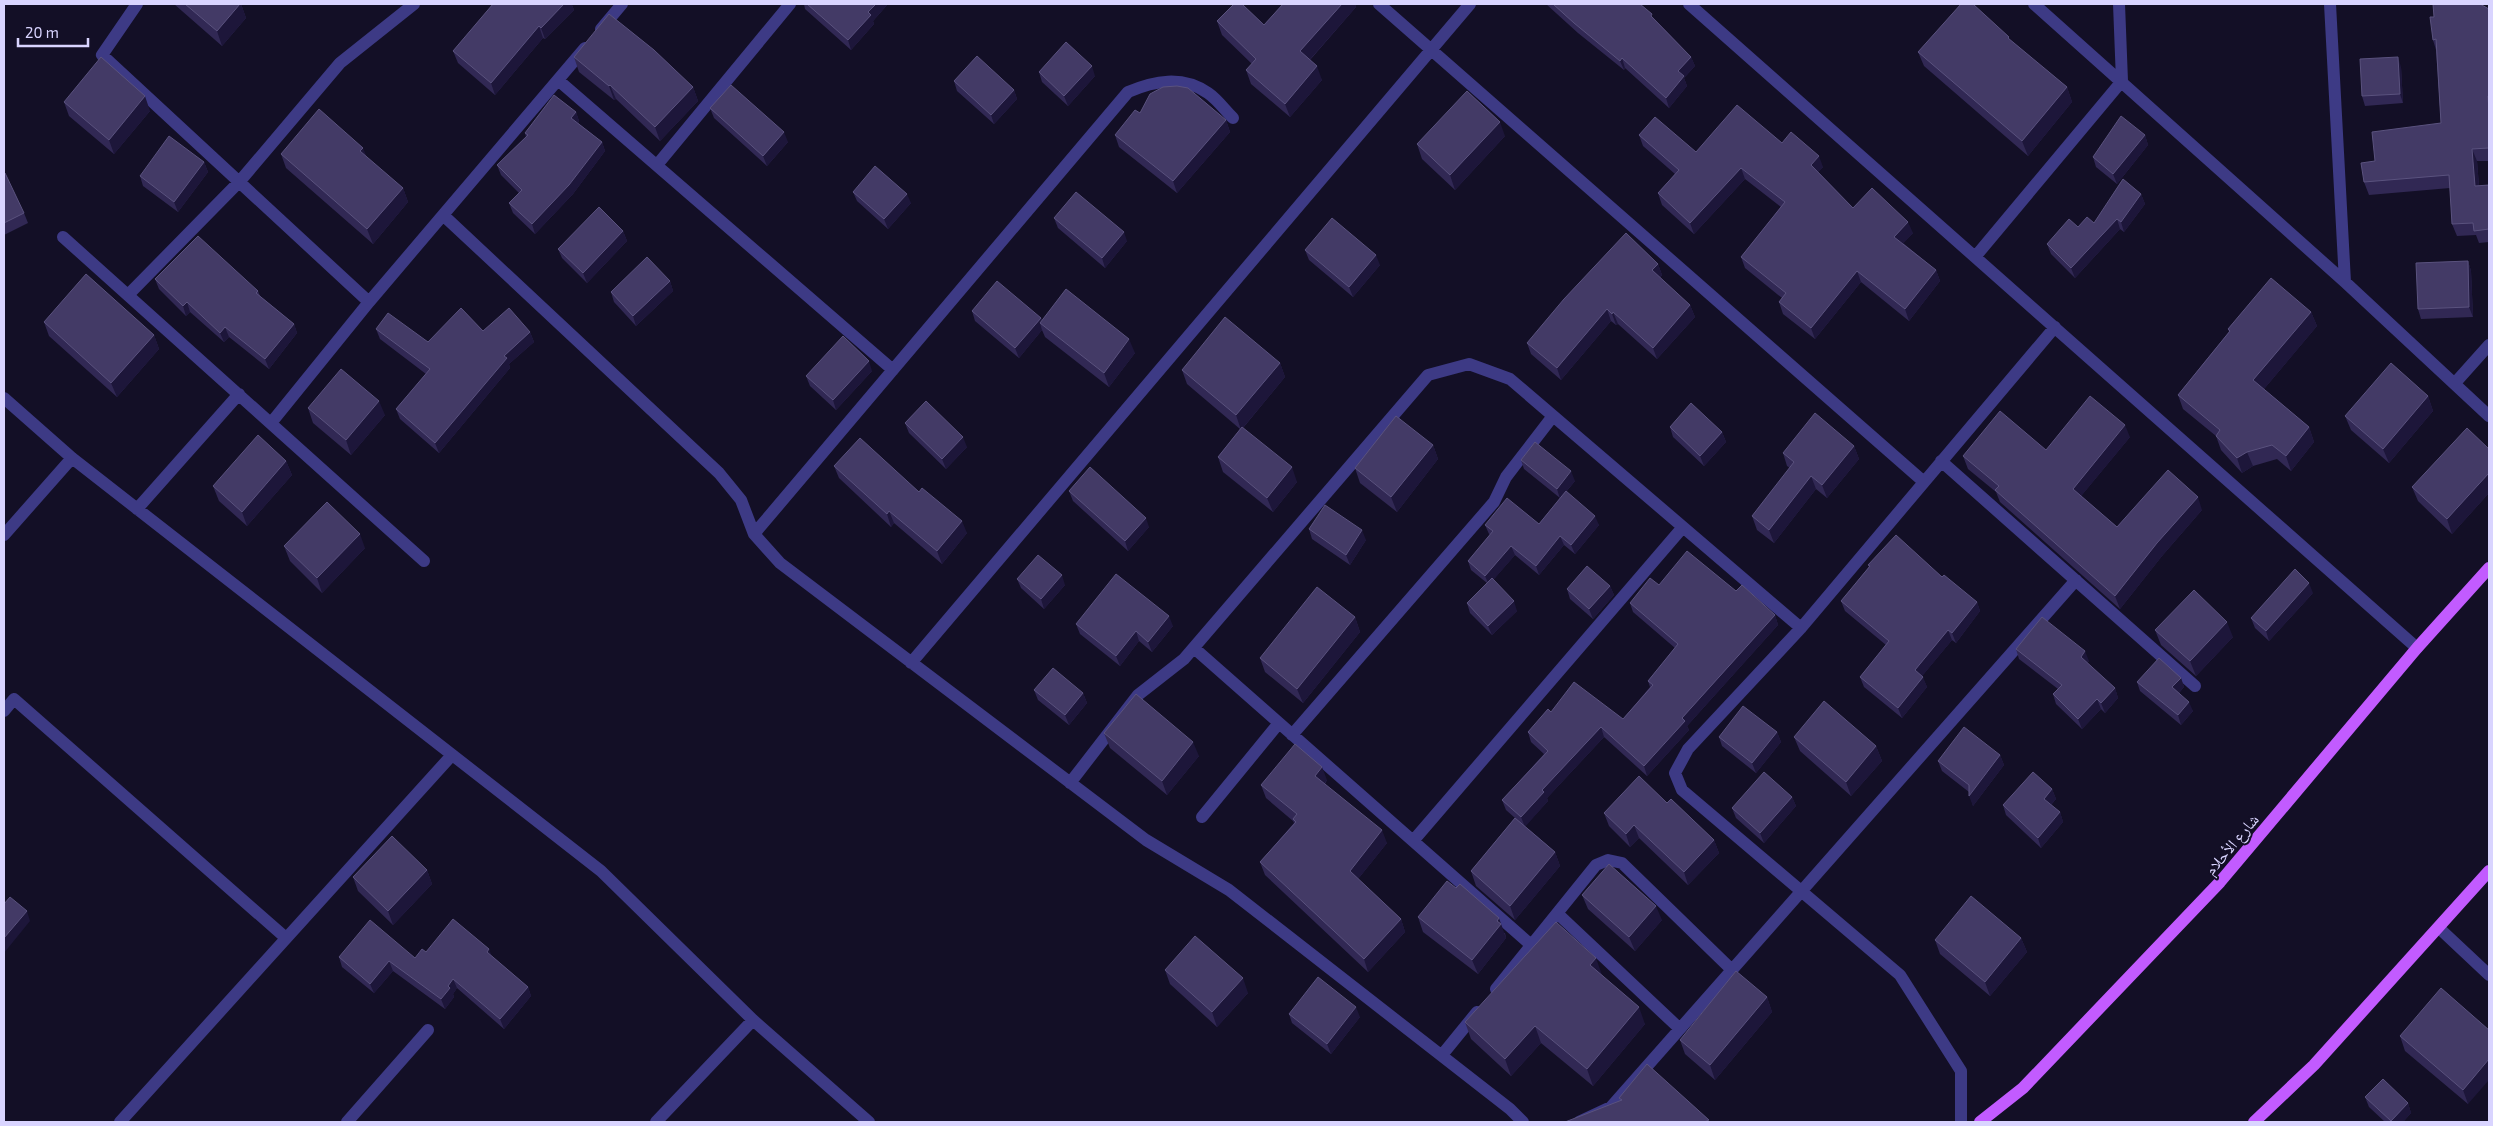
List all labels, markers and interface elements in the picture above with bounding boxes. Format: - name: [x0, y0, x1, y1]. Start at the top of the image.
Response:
- scale bar: [18, 15, 88, 47]
- text: 20 m: [25, 23, 59, 41]
- street label: شارع الأحلام: [2200, 810, 2264, 880]

